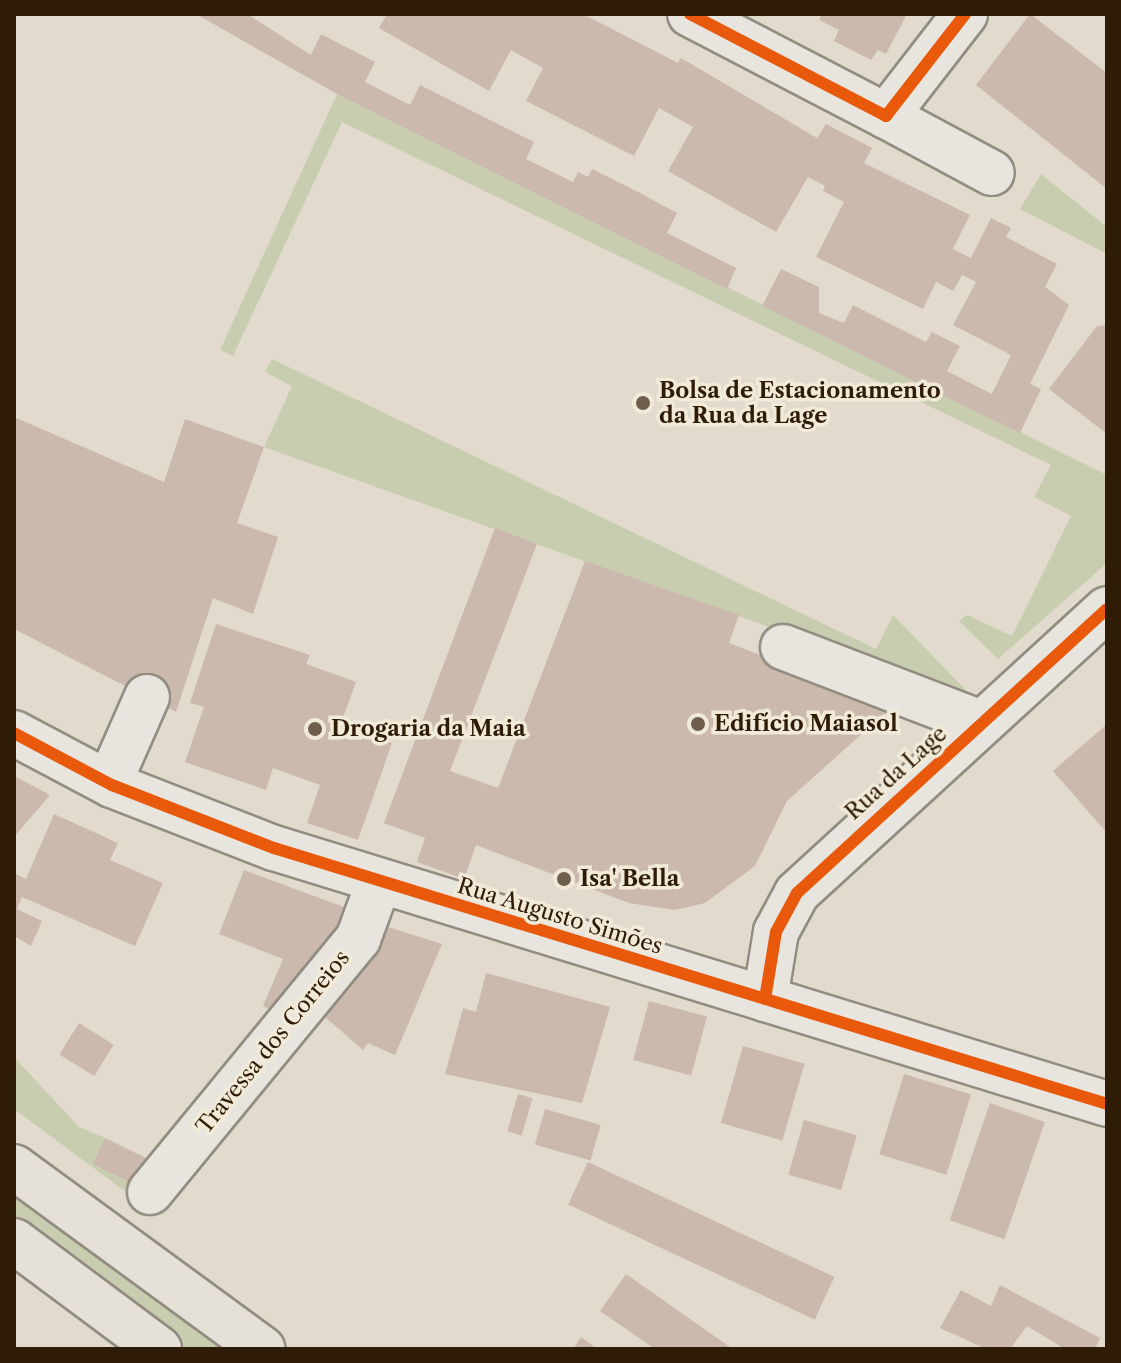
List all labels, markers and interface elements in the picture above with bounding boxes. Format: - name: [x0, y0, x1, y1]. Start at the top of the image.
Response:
- place label: Bolsa de Estacionamento da Rua da Lage: [659, 377, 941, 428]
- marker: Bolsa de Estacionamento da Rua da Lage: [634, 394, 652, 412]
- place label: Edifício Maiasol: [714, 711, 898, 737]
- marker: Edifício Maiasol: [689, 715, 707, 733]
- place label: Drogaria da Maia: [331, 716, 526, 742]
- marker: Drogaria da Maia: [306, 720, 324, 738]
- street label: Rua da Lage: [840, 720, 952, 826]
- place label: Isa' Bella: [580, 866, 680, 892]
- marker: Isa' Bella: [555, 870, 573, 888]
- street label: Rua Augusto Simões: [454, 872, 666, 960]
- street label: Travessa dos Correios: [191, 945, 355, 1139]

